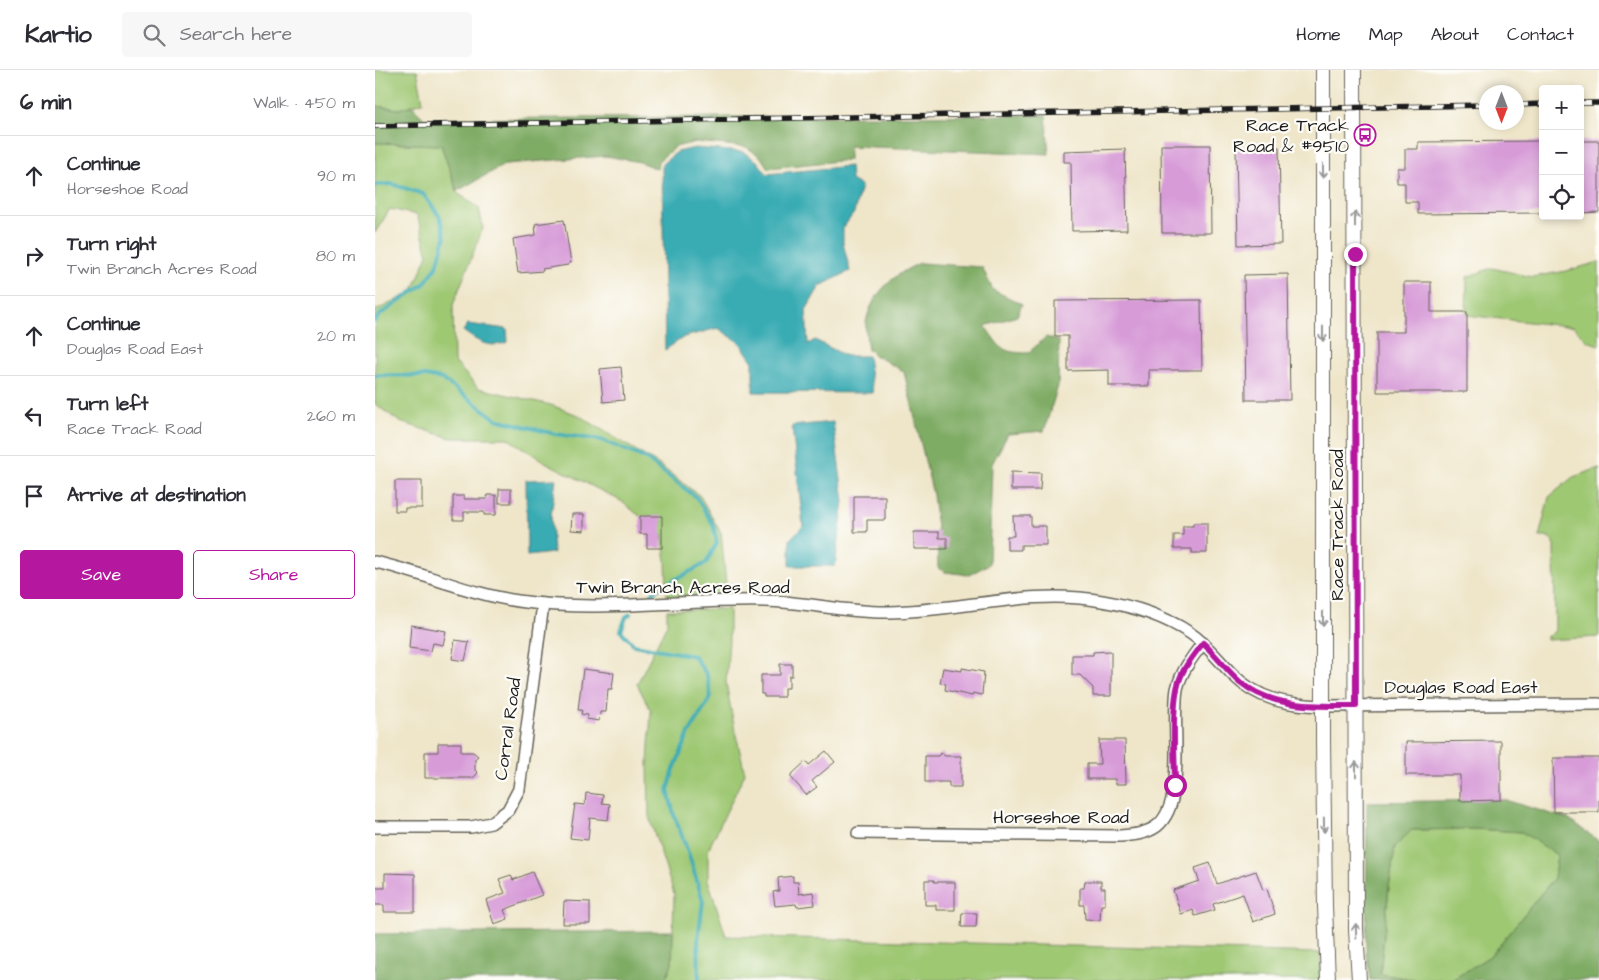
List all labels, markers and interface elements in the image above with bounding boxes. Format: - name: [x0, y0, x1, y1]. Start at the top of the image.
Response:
- search box: [122, 12, 472, 57]
- text: Kartio: [25, 18, 92, 52]
- icon: search: [140, 21, 168, 49]
- text: Search here: [180, 21, 292, 48]
- text: Home: [1296, 22, 1341, 47]
- text: Map: [1369, 22, 1403, 47]
- text: About: [1431, 22, 1479, 47]
- text: Contact: [1507, 22, 1574, 47]
- north arrow: [1479, 85, 1524, 130]
- map controls: [1539, 85, 1584, 220]
- button: +: [1539, 85, 1584, 130]
- text: 6 min: [20, 88, 72, 117]
- text: Walk · 450 m: [253, 92, 355, 114]
- place label: Race Track Road & #9510: [1233, 113, 1349, 159]
- bus stop icon: Race Track Road & #9510: [1353, 123, 1377, 147]
- button: −: [1539, 130, 1584, 175]
- text: Continue: [67, 151, 141, 178]
- icon: ahead: [20, 162, 48, 190]
- one-way arrow: [1318, 162, 1328, 179]
- text: 90 m: [317, 165, 355, 187]
- button: locate: [1539, 175, 1584, 220]
- text: Horseshoe Road: [67, 178, 188, 200]
- one-way arrow: [1350, 212, 1359, 228]
- text: Turn right: [67, 231, 156, 258]
- icon: right: [20, 242, 48, 270]
- route end: [1344, 243, 1367, 266]
- text: 80 m: [316, 245, 355, 267]
- text: Twin Branch Acres Road: [67, 258, 257, 280]
- text: Continue: [67, 311, 141, 338]
- icon: ahead: [20, 322, 48, 350]
- text: 20 m: [317, 325, 355, 347]
- one-way arrow: [1318, 325, 1328, 341]
- text: Douglas Road East: [67, 338, 203, 360]
- text: Turn left: [67, 391, 148, 418]
- icon: left: [20, 402, 48, 430]
- text: 260 m: [307, 405, 355, 427]
- text: Race Track Road: [67, 418, 202, 440]
- street label: Race Track Road: [1325, 449, 1350, 601]
- icon: arrive: [20, 482, 48, 510]
- text: Arrive at destination: [67, 482, 246, 509]
- button: Save: [20, 550, 183, 599]
- button: Share: [193, 550, 355, 599]
- street label: Twin Branch Acres Road: [576, 575, 790, 600]
- one-way arrow: [1318, 610, 1328, 626]
- street label: Douglas Road East: [1384, 675, 1538, 701]
- street label: Corral Road: [488, 676, 528, 782]
- one-way arrow: [1351, 761, 1361, 778]
- route start: [1164, 774, 1187, 797]
- street label: Horseshoe Road: [993, 805, 1129, 830]
- one-way arrow: [1319, 816, 1329, 833]
- one-way arrow: [1351, 924, 1361, 940]

